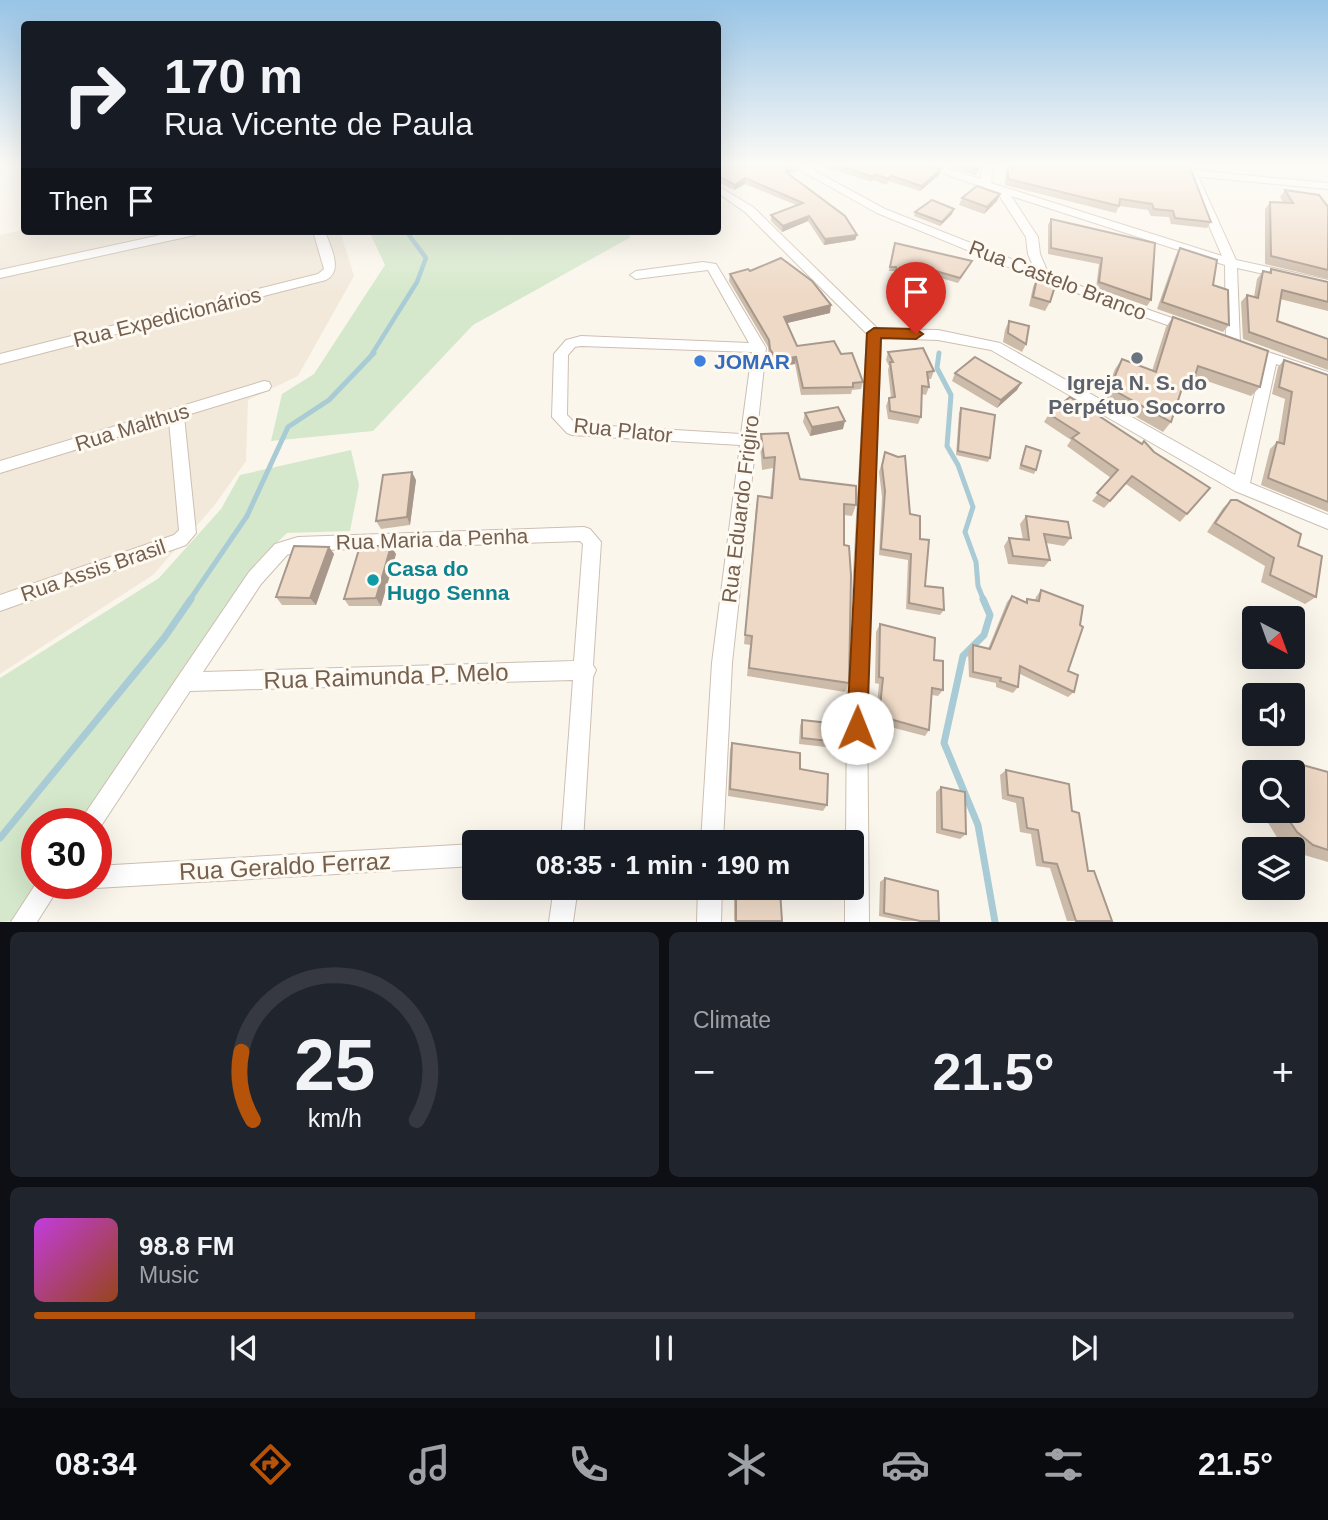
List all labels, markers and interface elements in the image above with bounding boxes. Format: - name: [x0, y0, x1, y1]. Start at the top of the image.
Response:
- icon: right: [49, 49, 140, 140]
- text: 170 m: [164, 49, 303, 103]
- text: Rua Vicente de Paula: [164, 106, 473, 142]
- icon: arrive: [122, 182, 160, 220]
- text: Then: [49, 186, 108, 216]
- street label: Rua Castelo Branco: [966, 236, 1150, 324]
- pin: [886, 262, 946, 334]
- icon: arrive: [897, 273, 935, 311]
- street label: Rua Expedicionários: [71, 283, 263, 351]
- place label: JOMAR: [714, 350, 790, 373]
- marker: Igreja N. S. do Perpétuo Socorro: [1129, 350, 1145, 366]
- marker: JOMAR: [692, 353, 708, 369]
- place label: Igreja N. S. do Perpétuo Socorro: [1048, 371, 1226, 418]
- street label: Rua Malthus: [72, 399, 192, 455]
- street label: Rua Plator: [572, 413, 674, 447]
- street label: Rua Eduardo Frigiro: [717, 414, 763, 604]
- street label: Rua Maria da Penha: [335, 524, 529, 554]
- street label: Rua Assis Brasil: [18, 534, 168, 606]
- place label: Casa do Hugo Senna: [387, 557, 510, 604]
- marker: Casa do Hugo Senna: [365, 572, 381, 588]
- north arrow: [1242, 606, 1306, 668]
- map controls: [1242, 606, 1305, 900]
- street label: Rua Raimunda P. Melo: [263, 658, 509, 694]
- button: sound: [1242, 683, 1305, 746]
- position arrow: [820, 691, 894, 765]
- button: search: [1242, 760, 1305, 823]
- speed limit sign: 30: [21, 808, 112, 899]
- button: layers: [1242, 837, 1305, 900]
- street label: Rua Geraldo Ferraz: [178, 847, 392, 885]
- text: 08:35 · 1 min · 190 m: [536, 850, 790, 880]
- text: Climate: [693, 1007, 771, 1033]
- text: 25: [294, 1025, 375, 1106]
- text: 21.5°: [932, 1043, 1055, 1101]
- text: −: [693, 1051, 715, 1093]
- text: +: [1272, 1051, 1294, 1093]
- text: km/h: [307, 1104, 362, 1132]
- text: 98.8 FM: [139, 1231, 234, 1261]
- text: Music: [139, 1262, 199, 1288]
- icon: previous: [225, 1329, 263, 1367]
- icon: pause: [645, 1329, 683, 1367]
- icon: next: [1065, 1329, 1103, 1367]
- icon: directions: [246, 1440, 295, 1489]
- icon: music: [405, 1440, 454, 1489]
- icon: phone: [564, 1440, 613, 1489]
- icon: climate: [722, 1440, 771, 1489]
- icon: car: [881, 1440, 930, 1489]
- icon: filters: [1039, 1440, 1088, 1489]
- text: 08:34: [55, 1446, 137, 1482]
- text: 21.5°: [1198, 1446, 1273, 1482]

